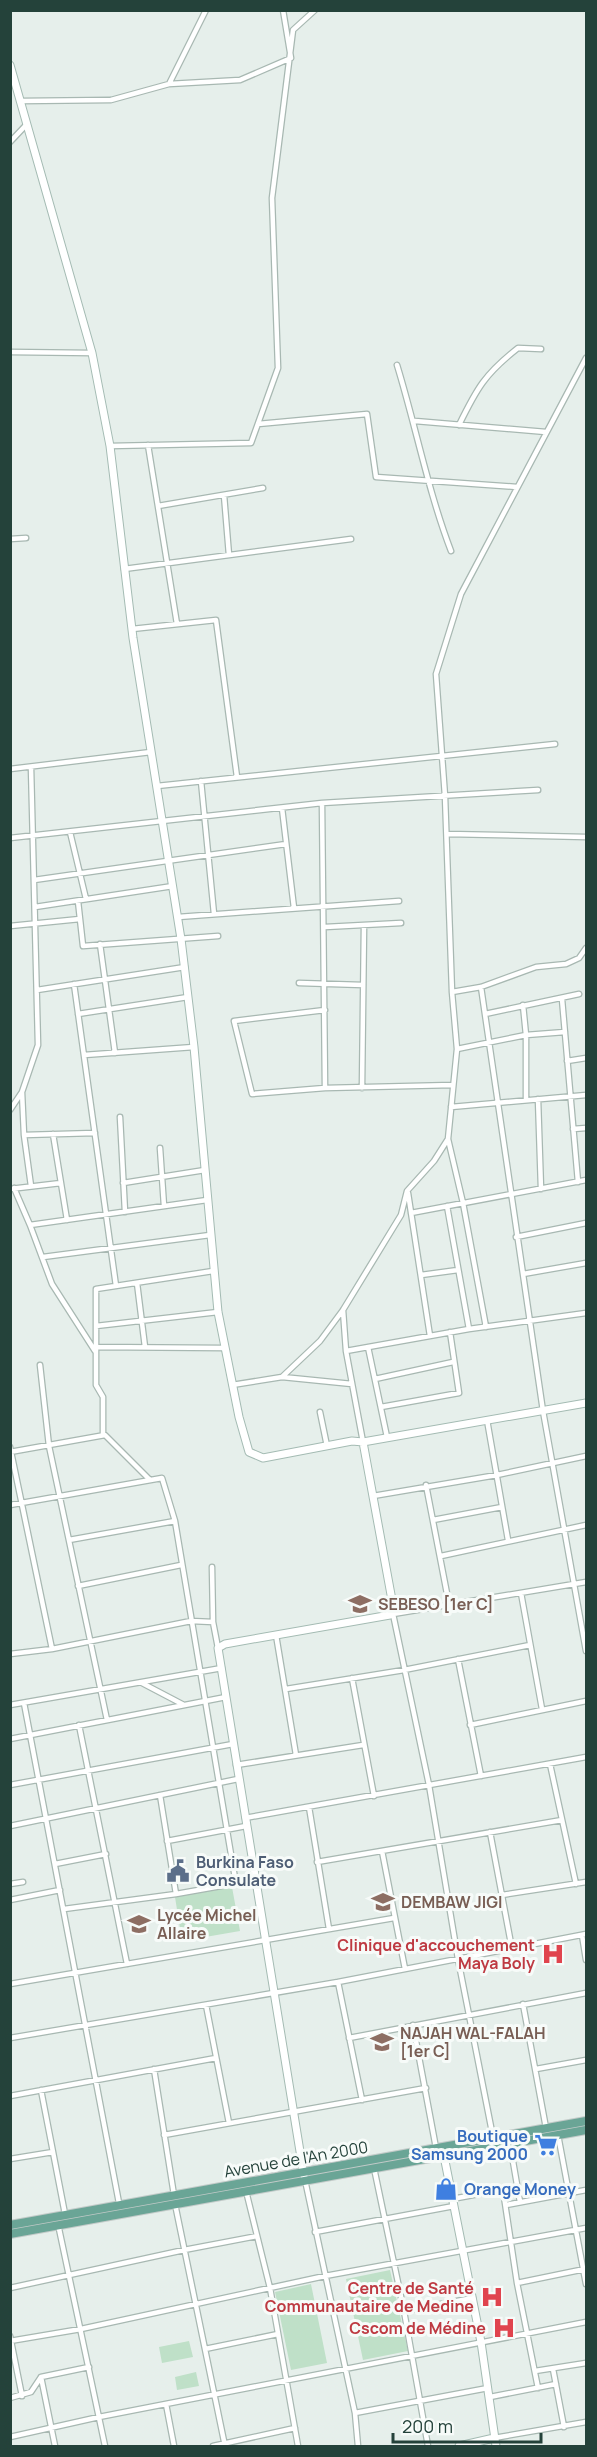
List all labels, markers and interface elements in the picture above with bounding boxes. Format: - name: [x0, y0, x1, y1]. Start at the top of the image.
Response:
- school or university icon: SEBESO [1er C]: [347, 1591, 373, 1617]
- place label: SEBESO [1er C]: [378, 1593, 494, 1615]
- place label: Burkina Faso Consulate: [196, 1851, 294, 1891]
- public building icon: Burkina Faso Consulate: [165, 1858, 191, 1884]
- school or university icon: DEMBAW JIGI: [370, 1889, 396, 1915]
- place label: DEMBAW JIGI: [401, 1891, 502, 1913]
- place label: Lycée Michel Allaire: [157, 1904, 257, 1944]
- school or university icon: Lycée Michel Allaire: [126, 1911, 152, 1937]
- place label: Clinique d'accouchement Maya Boly: [337, 1934, 535, 1974]
- hospital icon: Clinique d'accouchement Maya Boly: [540, 1941, 566, 1967]
- place label: NAJAH WAL-FALAH [1er C]: [400, 2022, 546, 2062]
- school or university icon: NAJAH WAL-FALAH [1er C]: [369, 2029, 395, 2055]
- place label: Boutique Samsung 2000: [411, 2125, 528, 2165]
- supermarket icon: Boutique Samsung 2000: [533, 2132, 559, 2158]
- street label: Avenue de l'An 2000: [222, 2135, 370, 2183]
- shop icon: Orange Money: [433, 2176, 459, 2202]
- place label: Orange Money: [464, 2178, 576, 2200]
- place label: Centre de Santé Communautaire de Medine: [265, 2277, 474, 2317]
- hospital icon: Centre de Santé Communautaire de Medine: [479, 2284, 505, 2310]
- hospital icon: Cscom de Médine: [491, 2315, 517, 2341]
- place label: Cscom de Médine: [349, 2317, 486, 2339]
- scale bar: [393, 2406, 542, 2444]
- text: 200 m: [402, 2414, 453, 2438]

